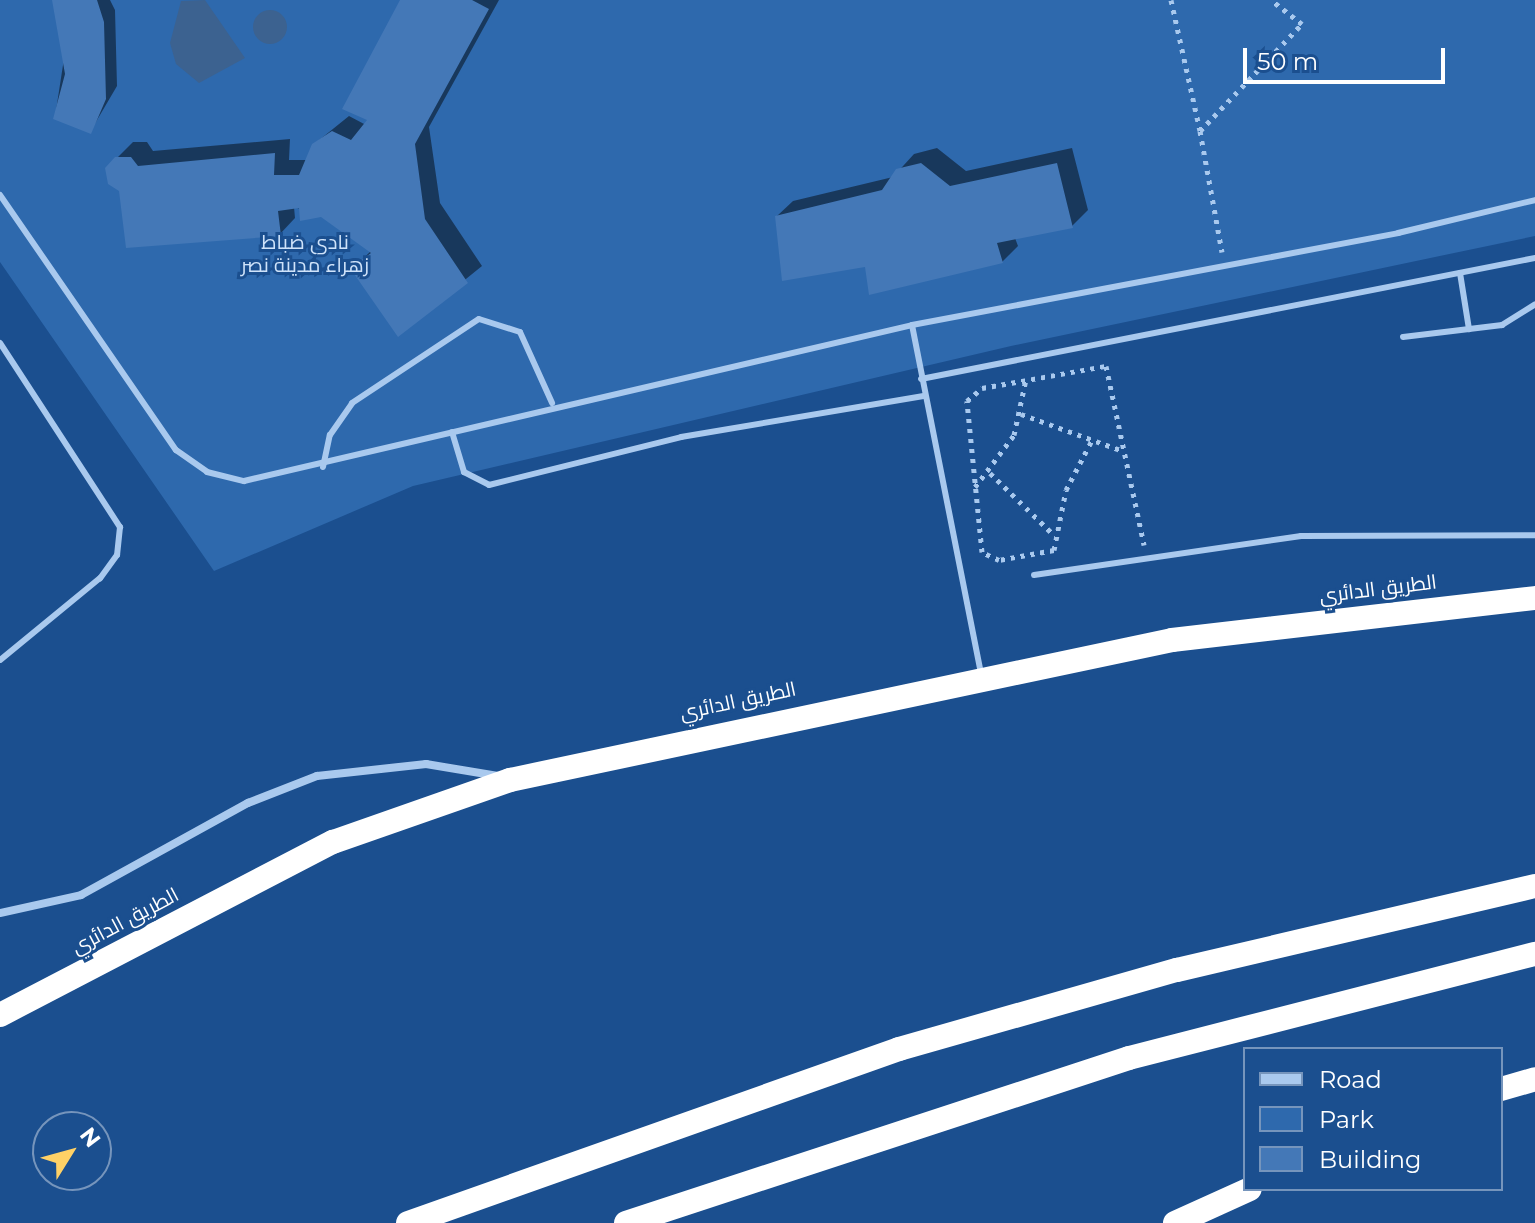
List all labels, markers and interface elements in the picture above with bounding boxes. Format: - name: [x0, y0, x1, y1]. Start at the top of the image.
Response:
- scale bar: [1247, 32, 1449, 82]
- text: 50 m: [1257, 47, 1318, 76]
- park label: نادى ضباط زهراء مدينة نصر: [241, 231, 369, 278]
- street label: الطريق الدائري: [1318, 570, 1438, 608]
- street label: الطريق الدائري: [678, 677, 798, 725]
- street label: الطريق الدائري: [67, 883, 183, 959]
- legend: [1243, 1047, 1503, 1191]
- text: Road: [1319, 1065, 1382, 1094]
- text: Park: [1319, 1105, 1374, 1134]
- north arrow: [32, 1111, 112, 1191]
- text: N: [74, 1122, 106, 1153]
- text: Building: [1319, 1145, 1422, 1174]

